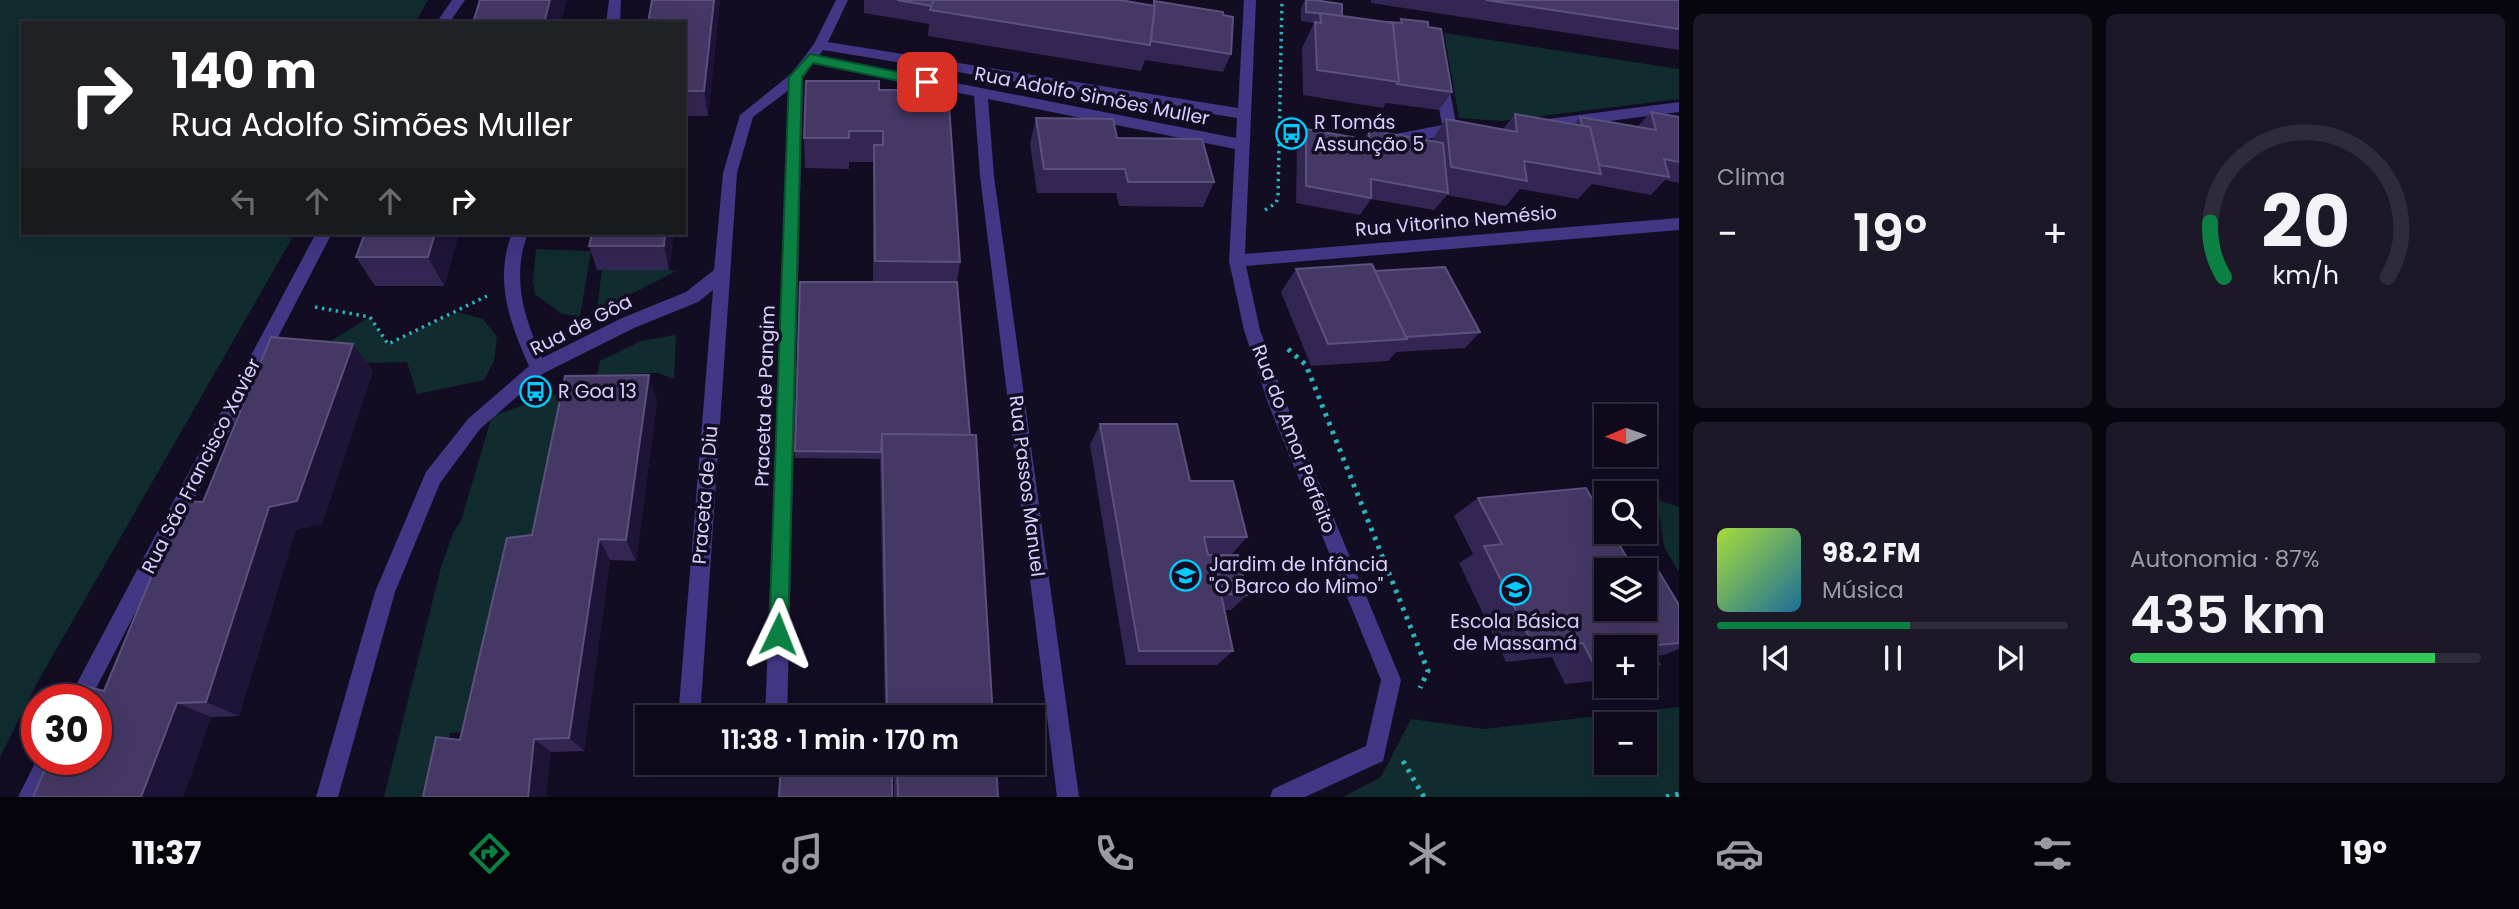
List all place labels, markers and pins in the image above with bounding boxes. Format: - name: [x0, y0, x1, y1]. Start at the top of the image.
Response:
- pin: [897, 52, 957, 112]
- place label: R Tomás Assunção 5: [1314, 109, 1425, 158]
- bus stop icon: R Tomás Assunção 5: [1274, 116, 1308, 150]
- bus stop icon: R Goa 13: [518, 374, 552, 408]
- place label: R Goa 13: [558, 378, 637, 405]
- place label: Jardim de Infância "O Barco do Mimo": [1209, 551, 1388, 600]
- school or university icon: Jardim de Infância "O Barco do Mimo": [1169, 558, 1203, 592]
- school or university icon: Escola Básica de Massamá: [1498, 573, 1532, 607]
- place label: Escola Básica de Massamá: [1450, 608, 1580, 657]

